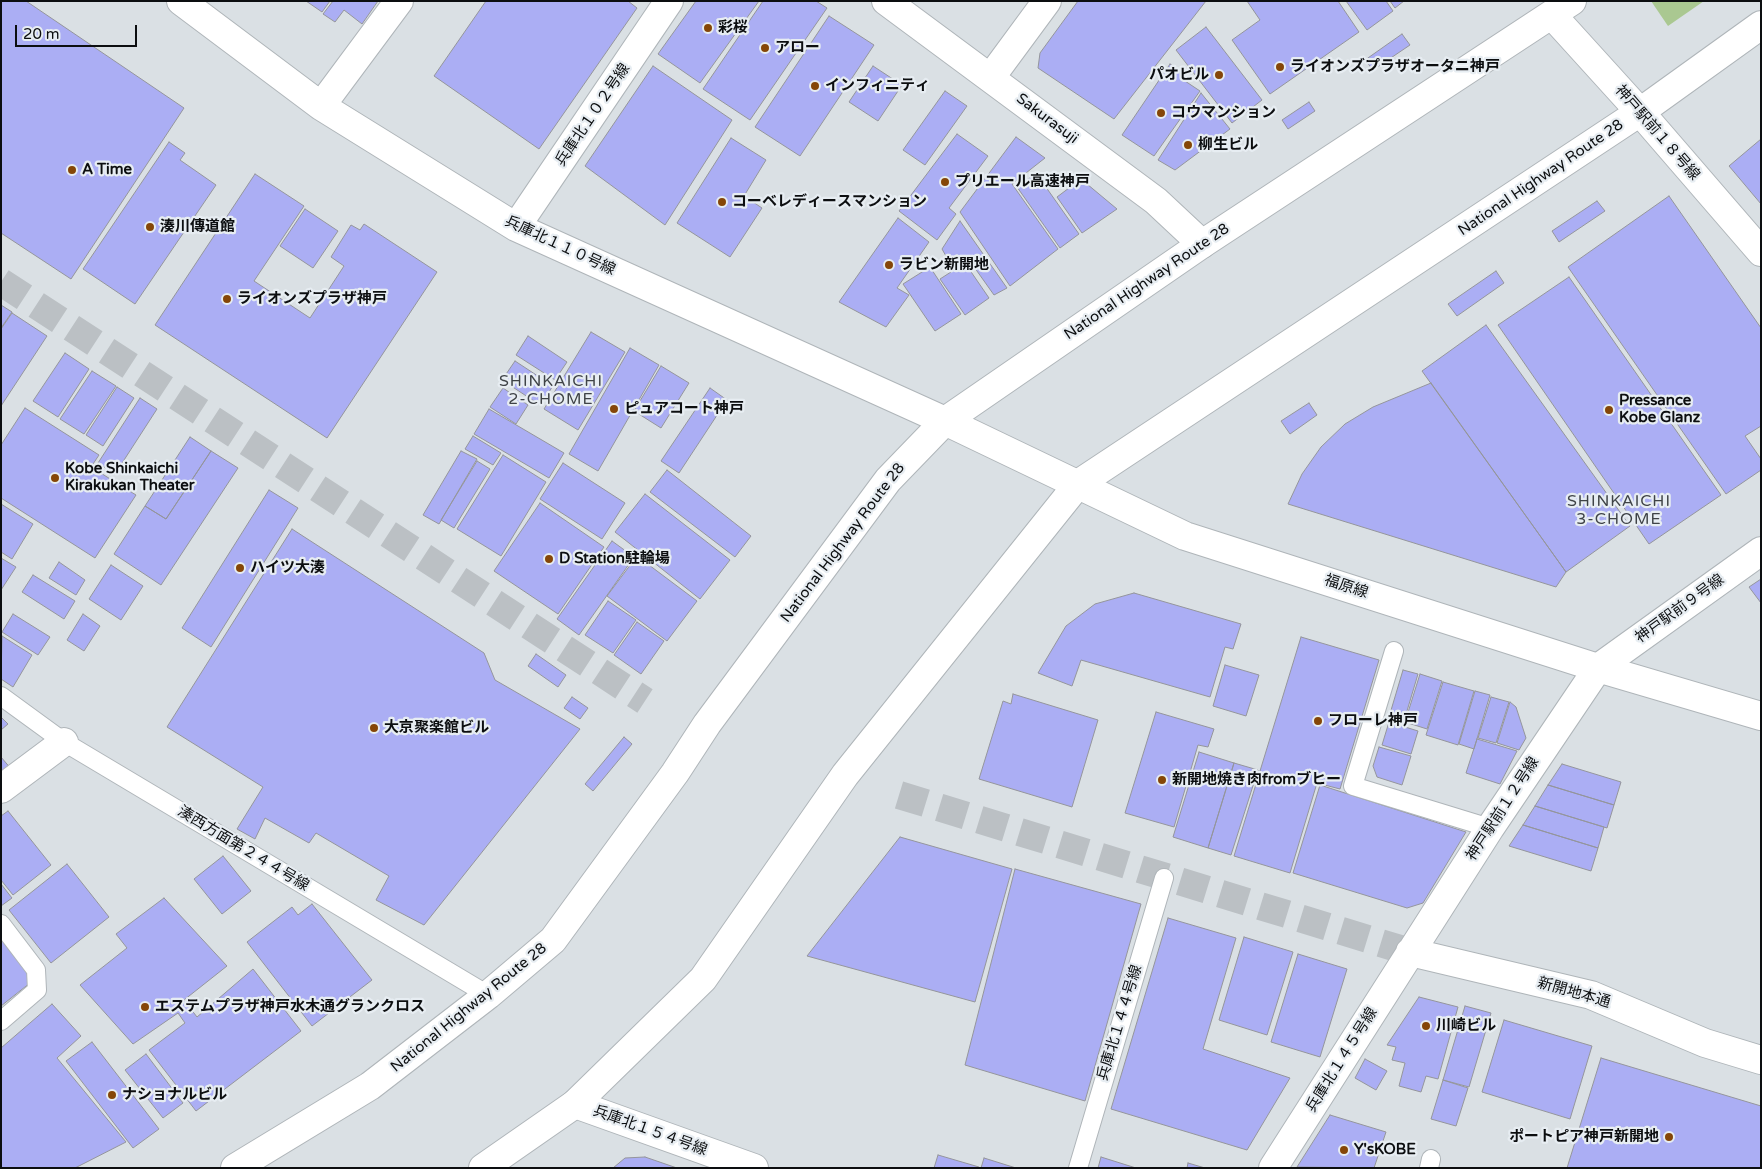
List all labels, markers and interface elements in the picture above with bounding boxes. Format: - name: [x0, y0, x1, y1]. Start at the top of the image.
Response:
- scale bar: [18, 15, 140, 47]
- place label: 彩桜: [718, 19, 748, 37]
- marker: 彩桜: [702, 22, 714, 34]
- text: 20 m: [23, 25, 60, 43]
- place label: アロー: [775, 39, 820, 57]
- marker: アロー: [759, 42, 771, 54]
- place label: ライオンズプラザオータニ神戸: [1290, 58, 1500, 76]
- street label: 兵庫北１０２号線: [552, 60, 634, 170]
- marker: ライオンズプラザオータニ神戸: [1274, 61, 1286, 73]
- place label: パオビル: [1149, 66, 1209, 84]
- marker: パオビル: [1213, 69, 1225, 81]
- place label: インフィニティ: [825, 77, 930, 95]
- marker: インフィニティ: [809, 80, 821, 92]
- street label: 神戸駅前１８号線: [1611, 82, 1703, 184]
- street label: Sakurasuji: [1012, 90, 1082, 148]
- place label: コウマンション: [1171, 104, 1276, 122]
- marker: コウマンション: [1155, 107, 1167, 119]
- street label: National Highway Route 28: [1455, 116, 1627, 240]
- place label: 柳生ビル: [1198, 136, 1258, 154]
- marker: 柳生ビル: [1182, 139, 1194, 151]
- place label: A Time: [82, 161, 132, 179]
- marker: A Time: [66, 164, 78, 176]
- place label: プリエール高速神戸: [955, 173, 1090, 191]
- marker: プリエール高速神戸: [939, 176, 951, 188]
- place label: コーベレディースマンション: [732, 193, 927, 211]
- marker: コーベレディースマンション: [716, 196, 728, 208]
- street label: 兵庫北１１０号線: [502, 212, 618, 280]
- place label: 湊川傳道館: [160, 218, 235, 236]
- street label: National Highway Route 28: [1061, 220, 1233, 344]
- marker: 湊川傳道館: [144, 221, 156, 233]
- place label: ラビン新開地: [899, 256, 989, 274]
- marker: ラビン新開地: [883, 259, 895, 271]
- place label: ライオンズプラザ神戸: [237, 290, 387, 308]
- marker: ライオンズプラザ神戸: [221, 293, 233, 305]
- district label: SHINKAICHI 2-CHOME: [498, 372, 604, 410]
- place label: Pressance Kobe Glanz: [1619, 392, 1700, 427]
- place label: ピュアコート神戸: [624, 400, 744, 418]
- marker: ピュアコート神戸: [608, 403, 620, 415]
- marker: Pressance Kobe Glanz: [1603, 404, 1615, 416]
- place label: Kobe Shinkaichi Kirakukan Theater: [65, 460, 195, 495]
- street label: National Highway Route 28: [777, 460, 909, 626]
- marker: Kobe Shinkaichi Kirakukan Theater: [49, 472, 61, 484]
- district label: SHINKAICHI 3-CHOME: [1566, 492, 1672, 530]
- place label: D Station駐輪場: [559, 550, 670, 568]
- marker: D Station駐輪場: [543, 553, 555, 565]
- place label: ハイツ大湊: [250, 559, 325, 577]
- marker: ハイツ大湊: [234, 562, 246, 574]
- street label: 福原線: [1322, 571, 1370, 603]
- street label: 神戸駅前９号線: [1632, 571, 1728, 647]
- place label: フローレ神戸: [1328, 712, 1418, 730]
- marker: フローレ神戸: [1312, 715, 1324, 727]
- place label: 大京聚楽館ビル: [384, 719, 489, 737]
- marker: 大京聚楽館ビル: [368, 722, 380, 734]
- street label: 神戸駅前１２号線: [1463, 754, 1543, 864]
- place label: 新開地焼き肉fromブヒー: [1172, 771, 1341, 789]
- marker: 新開地焼き肉fromブヒー: [1156, 774, 1168, 786]
- street label: 湊西方面第２４４号線: [174, 803, 312, 895]
- street label: National Highway Route 28: [387, 940, 551, 1076]
- street label: 兵庫北１４４号線: [1094, 963, 1146, 1083]
- street label: 新開地本通: [1535, 974, 1613, 1012]
- place label: エステムプラザ神戸水木通グランクロス: [155, 998, 425, 1016]
- marker: エステムプラザ神戸水木通グランクロス: [139, 1001, 151, 1013]
- street label: 兵庫北１４５号線: [1303, 1004, 1381, 1116]
- place label: 川崎ビル: [1436, 1017, 1496, 1035]
- marker: 川崎ビル: [1420, 1020, 1432, 1032]
- place label: ナショナルビル: [122, 1086, 227, 1104]
- marker: ナショナルビル: [106, 1089, 118, 1101]
- street label: 兵庫北１５４号線: [591, 1102, 709, 1160]
- place label: ポートピア神戸新開地: [1509, 1128, 1659, 1146]
- marker: ポートピア神戸新開地: [1663, 1131, 1675, 1143]
- place label: Y'sKOBE: [1354, 1141, 1416, 1159]
- marker: Y'sKOBE: [1338, 1144, 1350, 1156]

